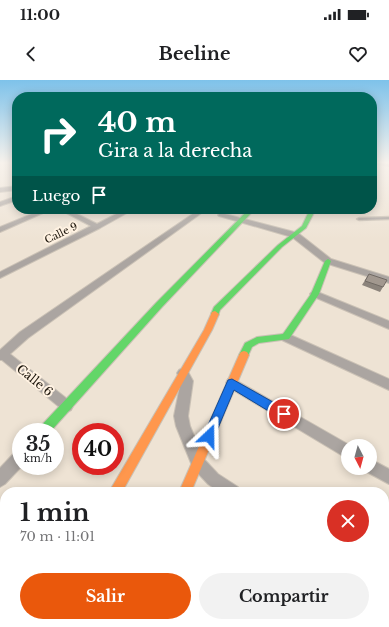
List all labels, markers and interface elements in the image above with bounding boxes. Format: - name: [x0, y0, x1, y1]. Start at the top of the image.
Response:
- text: 11:00: [20, 5, 60, 24]
- icon: back: [20, 43, 42, 65]
- text: Beeline: [159, 43, 230, 65]
- icon: heart: [347, 43, 369, 65]
- text: 40 m: [98, 105, 176, 140]
- icon: right: [32, 108, 84, 160]
- text: Gira a la derecha: [98, 140, 252, 162]
- icon: arrive: [88, 184, 110, 206]
- text: Luego: [32, 186, 80, 205]
- street label: Calle 9: [42, 219, 80, 247]
- street label: Calle 6: [14, 361, 56, 399]
- pin: [267, 397, 301, 431]
- icon: arrive: [273, 403, 295, 425]
- position arrow: [188, 415, 230, 457]
- speed limit sign: 40: [72, 423, 124, 475]
- text: 35: [26, 432, 50, 456]
- north arrow: [341, 439, 377, 475]
- map controls: [341, 439, 377, 475]
- text: km/h: [24, 452, 52, 465]
- text: 1 min: [20, 498, 90, 527]
- button: close: [327, 500, 369, 542]
- text: 70 m · 11:01: [20, 528, 95, 545]
- button: Salir: [20, 573, 191, 619]
- button: Compartir: [199, 573, 369, 619]

